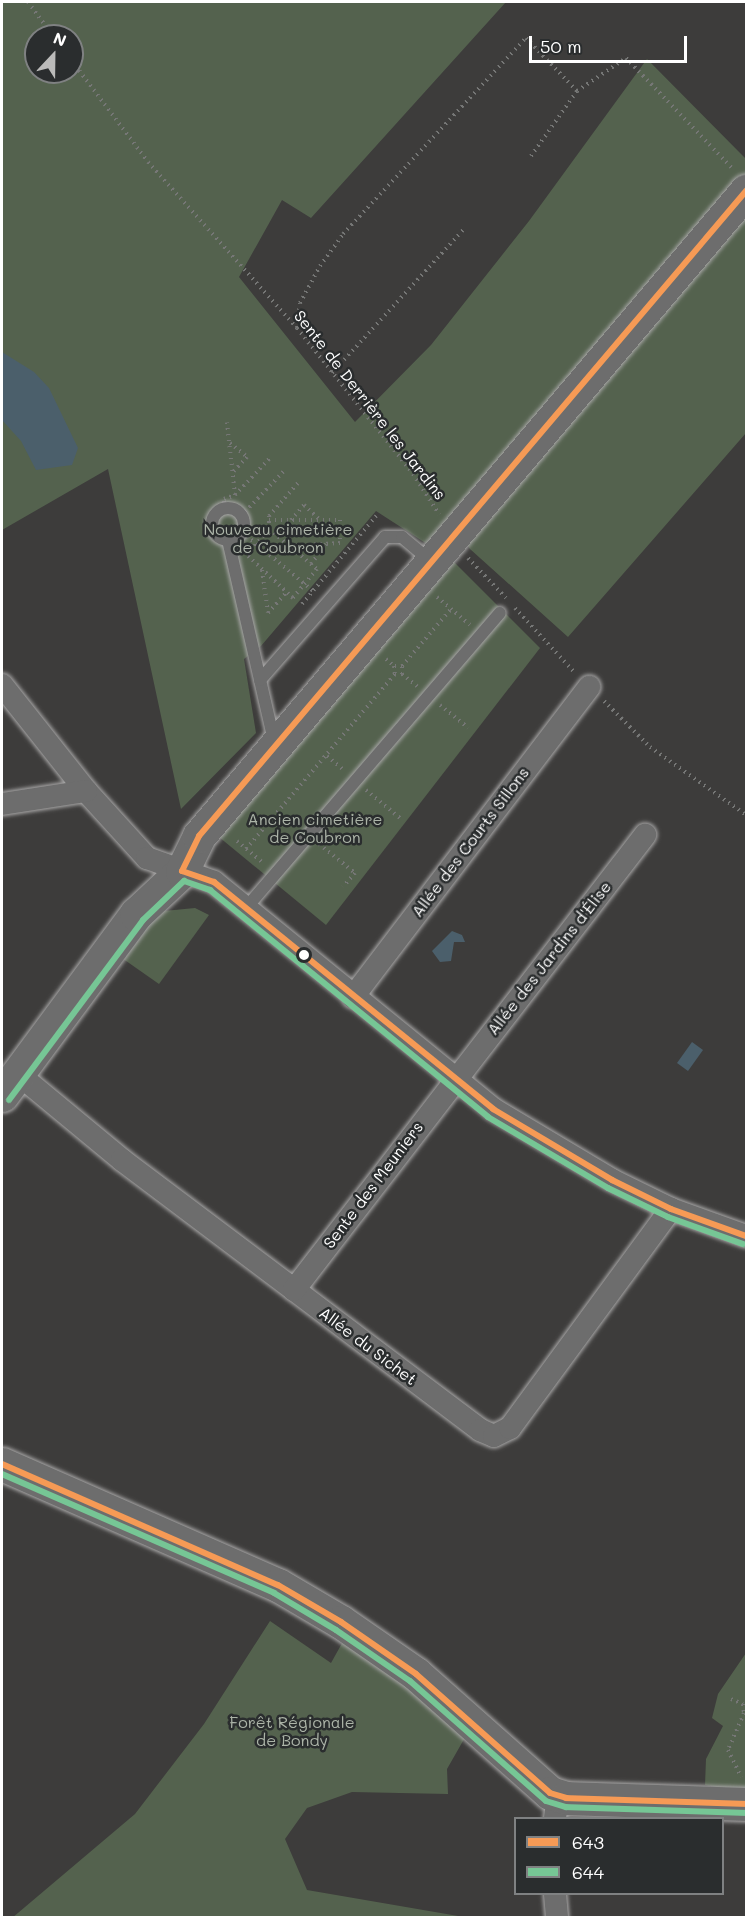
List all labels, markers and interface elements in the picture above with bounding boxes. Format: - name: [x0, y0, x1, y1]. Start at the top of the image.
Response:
- north arrow: [24, 24, 84, 84]
- scale bar: [532, 24, 690, 62]
- text: N: [51, 27, 70, 51]
- text: 50 m: [540, 34, 582, 58]
- street label: Sente de Derrière les Jardins: [290, 306, 450, 504]
- park label: Nouveau cimetière de Coubron: [204, 519, 352, 557]
- street label: Allée des Courts Sillons: [407, 763, 533, 921]
- park label: Ancien cimetière de Coubron: [248, 809, 382, 847]
- street label: Allée des Jardins d'Élise: [483, 877, 615, 1039]
- unlabelled marker: [298, 949, 310, 961]
- street label: Sente des Meuniers: [319, 1118, 427, 1252]
- street label: Allée du Sichet: [315, 1303, 421, 1389]
- park label: Forêt Régionale de Bondy: [229, 1712, 355, 1750]
- legend: [514, 1817, 724, 1895]
- text: 643: [572, 1830, 604, 1854]
- text: 644: [572, 1860, 604, 1884]

